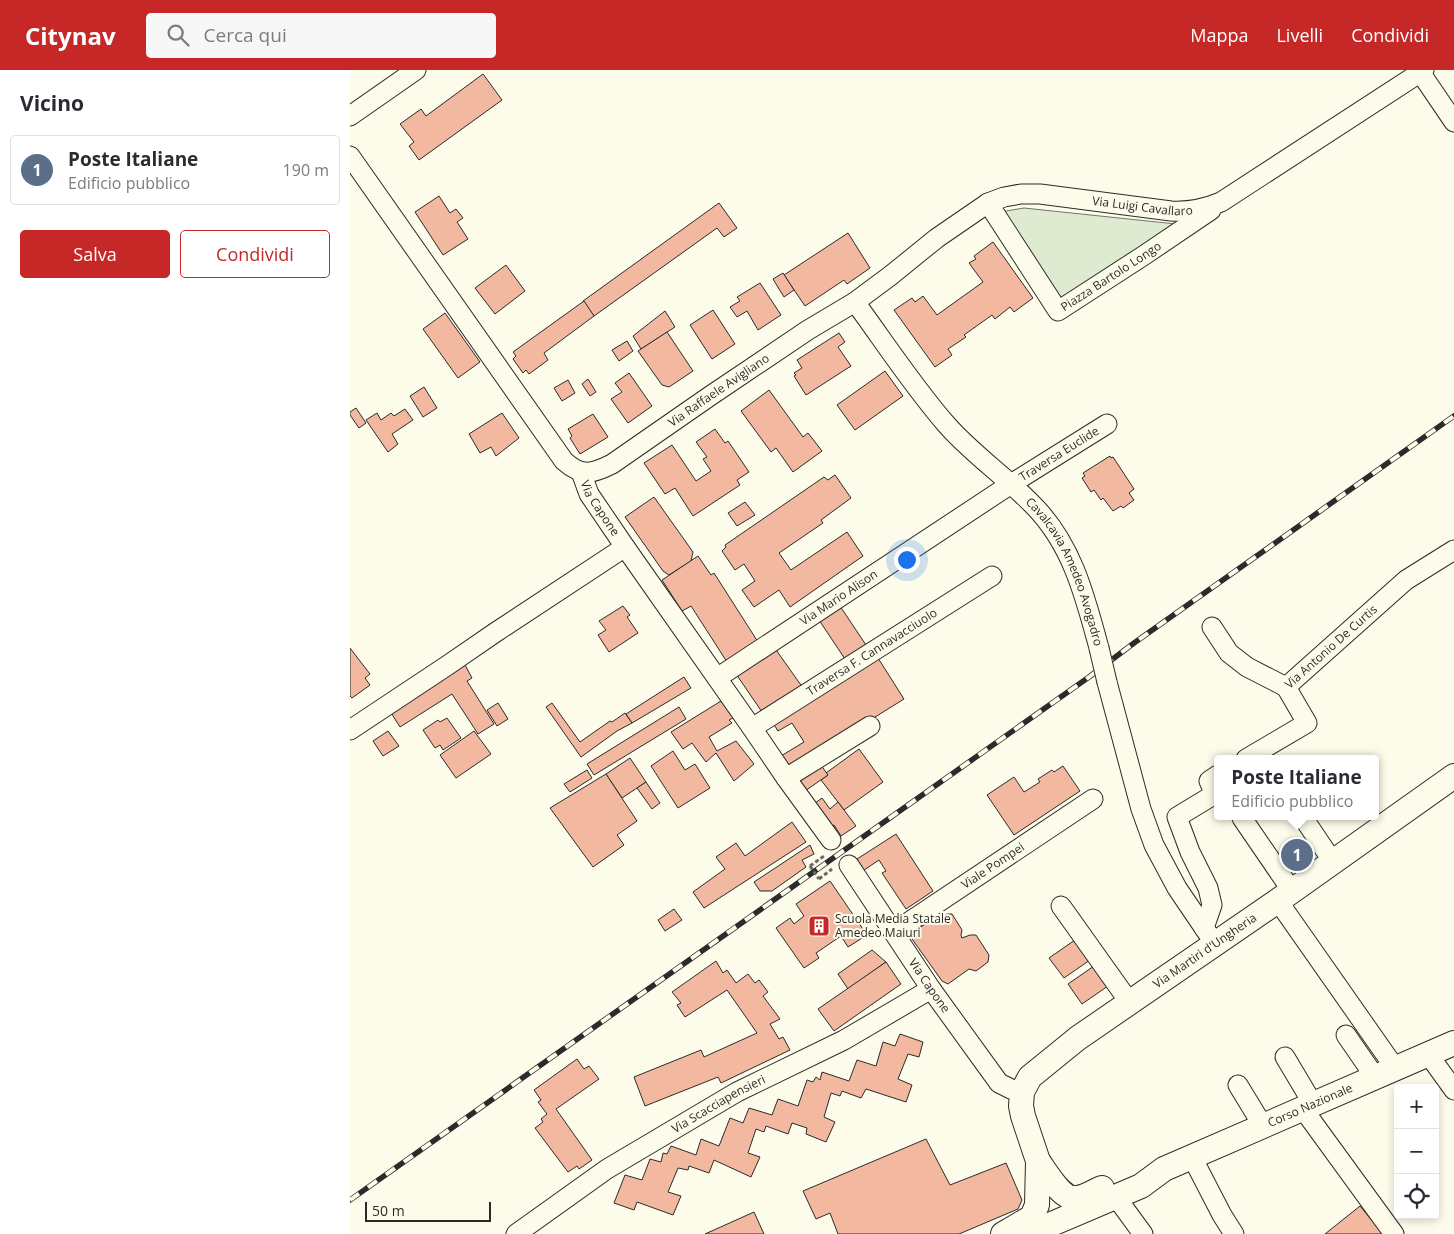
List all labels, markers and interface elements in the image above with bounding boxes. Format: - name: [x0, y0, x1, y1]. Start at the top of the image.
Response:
- search box: [146, 13, 496, 58]
- text: Citynav: [25, 19, 116, 52]
- icon: search: [164, 21, 192, 49]
- text: Cerca qui: [204, 22, 287, 48]
- text: Mappa: [1190, 23, 1248, 47]
- text: Livelli: [1276, 23, 1323, 47]
- text: Condividi: [1351, 23, 1429, 47]
- text: Vicino: [20, 89, 84, 117]
- text: Poste Italiane: [68, 146, 198, 172]
- text: 1: [32, 159, 42, 181]
- text: 190 m: [283, 159, 329, 181]
- text: Edificio pubblico: [68, 172, 190, 194]
- street label: Via Luigi Cavallaro: [1091, 192, 1194, 219]
- button: Salva: [20, 230, 170, 278]
- button: Condividi: [180, 230, 330, 278]
- street label: Piazza Bartolo Longo: [1057, 237, 1164, 315]
- street label: Via Raffaele Avigliano: [665, 349, 772, 431]
- street label: Traversa Euclide: [1016, 422, 1102, 485]
- street label: Via Capone: [577, 478, 624, 539]
- street label: Cavalcavia Amedeo Avogadro: [1022, 493, 1107, 648]
- your location: [894, 547, 920, 573]
- street label: Via Mario Alison: [796, 565, 881, 629]
- street label: Via Antonio De Curtis: [1281, 600, 1381, 692]
- street label: Traversa F. Cannavacciuolo: [803, 604, 940, 699]
- popup: [1214, 755, 1379, 820]
- text: Poste Italiane: [1231, 764, 1362, 790]
- text: Edificio pubblico: [1231, 790, 1353, 812]
- pin: 1: [1281, 836, 1313, 874]
- street label: Viale Pompei: [958, 838, 1027, 893]
- street label: Via Martiri d'Ungheria: [1149, 909, 1260, 992]
- place label: Scuola Media Statale Amedeo Maiuri: [835, 910, 951, 941]
- building icon: Scuola Media Statale Amedeo Maiuri: [807, 914, 831, 938]
- street label: Via Capone: [905, 955, 955, 1016]
- street label: Via Scacciapensieri: [668, 1071, 768, 1137]
- street label: Corso Nazionale: [1265, 1079, 1355, 1131]
- map controls: [1394, 1084, 1439, 1219]
- button: +: [1394, 1084, 1439, 1129]
- button: −: [1394, 1129, 1439, 1174]
- button: locate: [1394, 1174, 1439, 1219]
- scale bar: [365, 1199, 491, 1222]
- text: 50 m: [372, 1201, 405, 1220]

